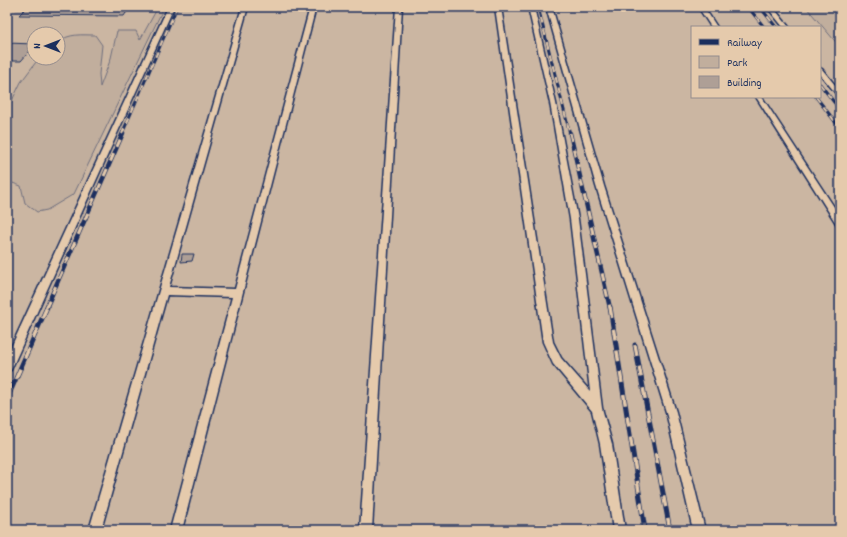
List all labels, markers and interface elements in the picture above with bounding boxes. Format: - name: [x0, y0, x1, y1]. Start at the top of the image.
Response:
- north arrow: [26, 26, 66, 66]
- legend: [691, 26, 821, 98]
- text: Railway: [727, 35, 763, 52]
- text: N: [30, 43, 46, 49]
- text: Park: [727, 55, 748, 72]
- text: Building: [727, 75, 762, 92]

